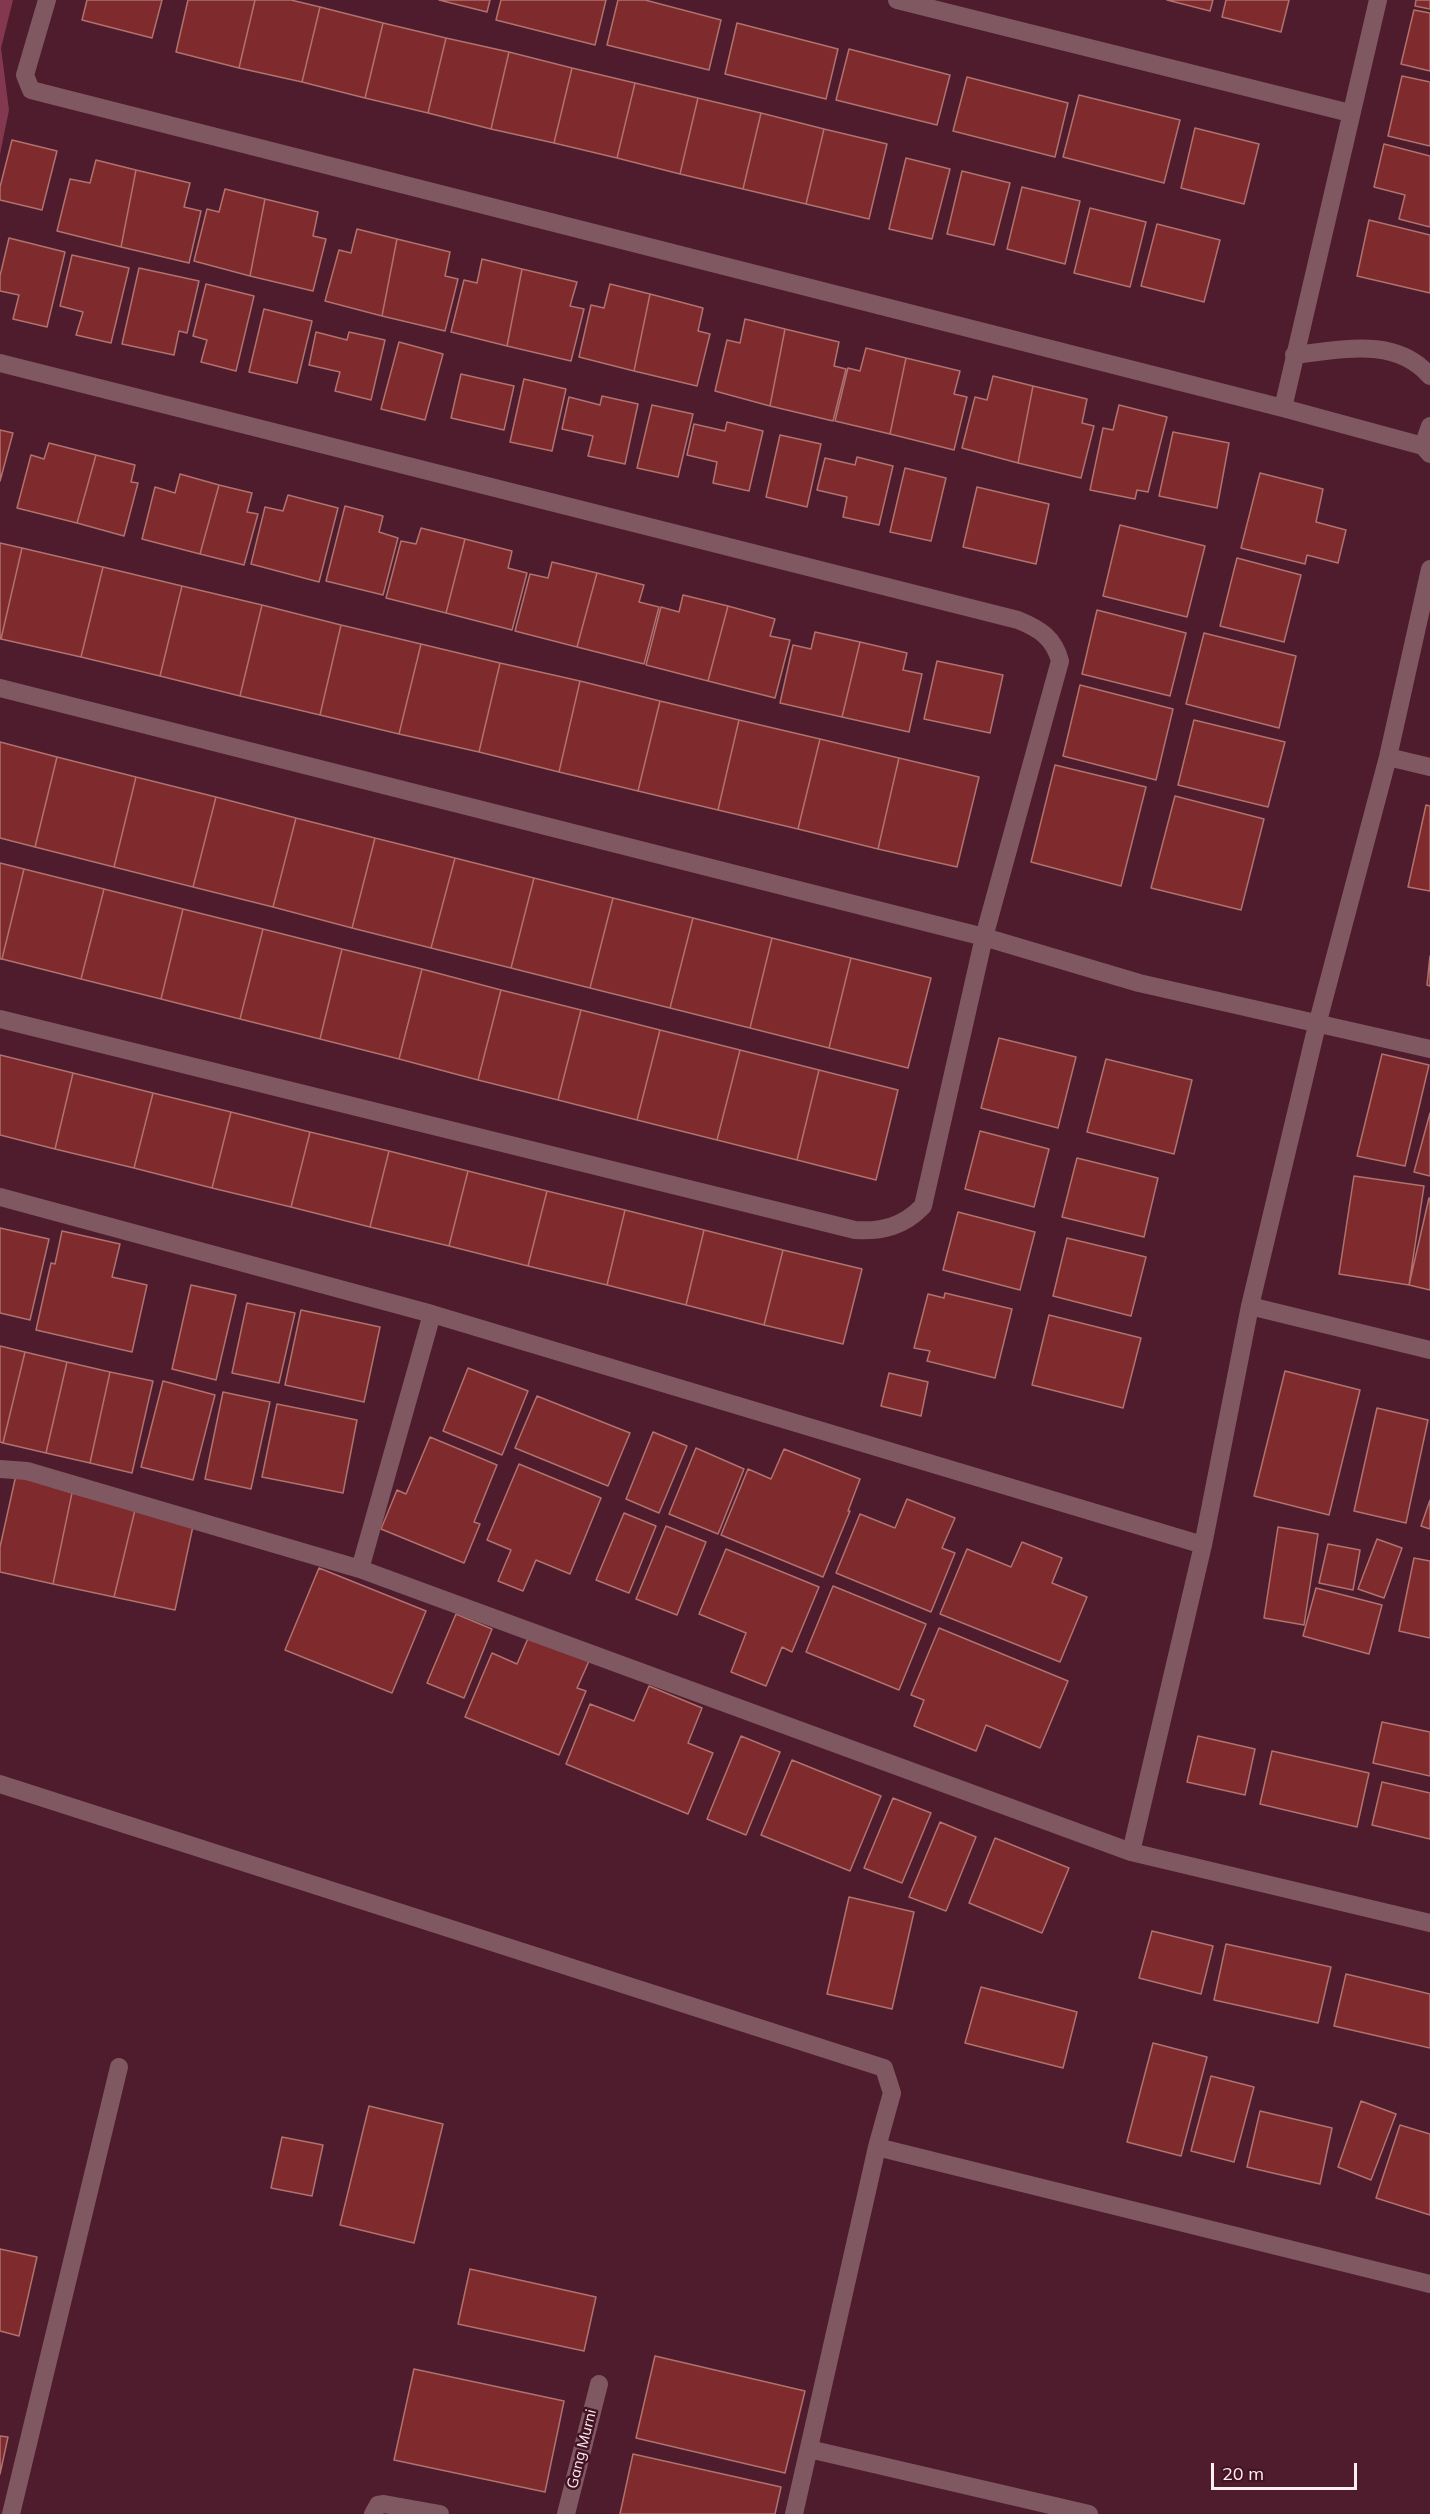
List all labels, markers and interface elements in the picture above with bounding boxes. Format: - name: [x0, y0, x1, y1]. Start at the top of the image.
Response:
- street label: Gang Murni: [563, 2408, 601, 2490]
- scale bar: [1214, 2451, 1360, 2489]
- text: 20 m: [1222, 2462, 1264, 2485]

